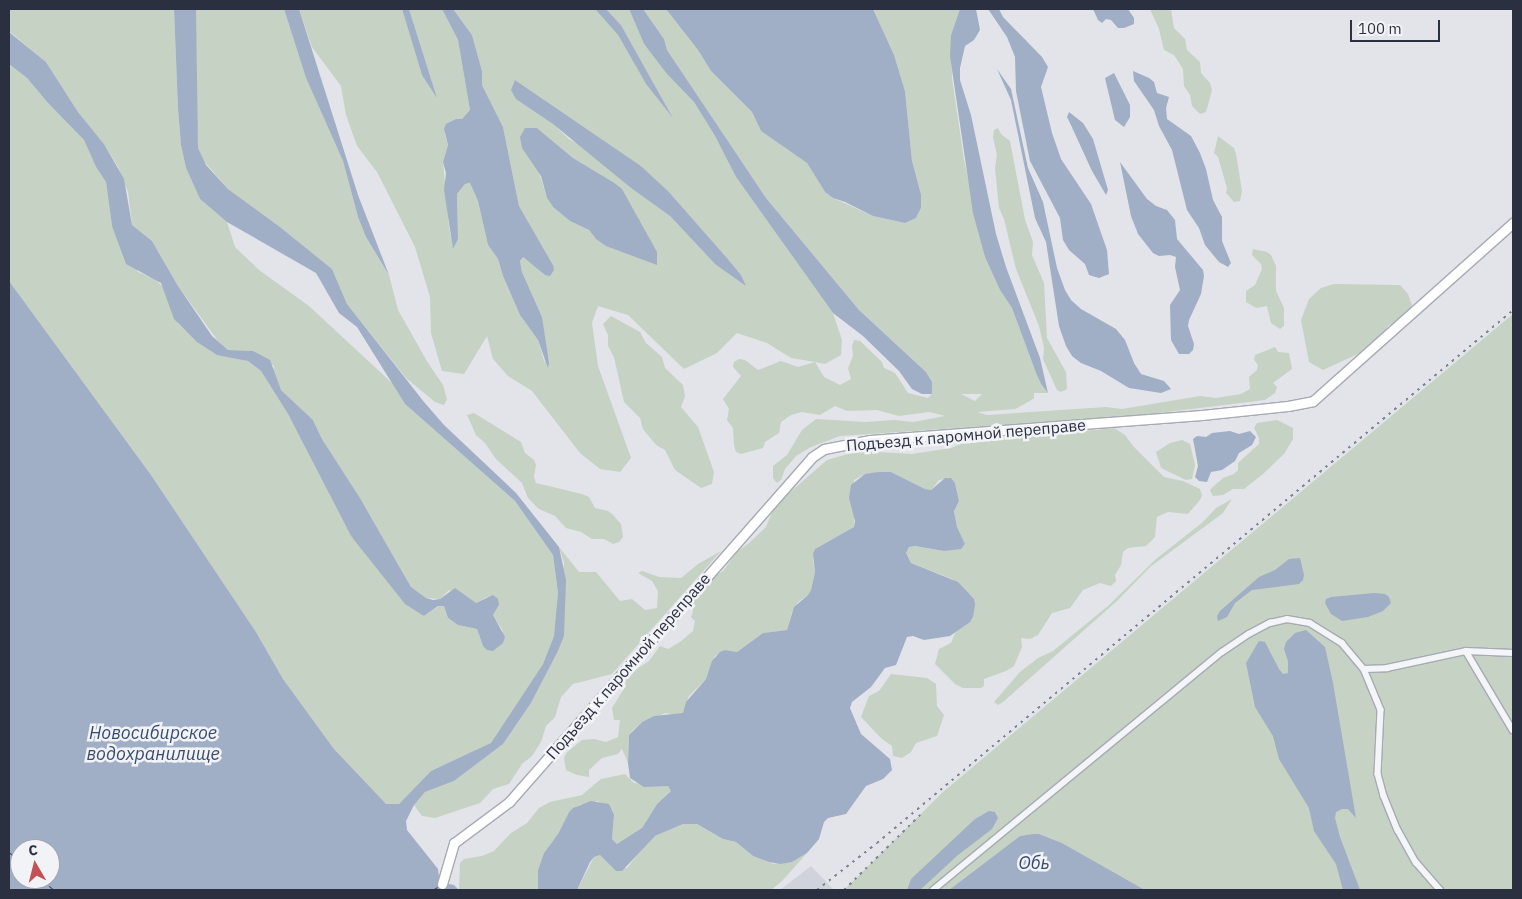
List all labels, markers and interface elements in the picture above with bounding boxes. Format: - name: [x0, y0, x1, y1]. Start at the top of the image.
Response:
- scale bar: [1352, 10, 1442, 42]
- text: 100 m: [1358, 19, 1402, 38]
- street label: Подъезд к паромной переправе: [845, 415, 1087, 455]
- street label: Подъезд к паромной переправе: [542, 569, 714, 763]
- water label: Новосибирское водохранилище: [86, 723, 220, 766]
- north arrow: [10, 839, 60, 889]
- text: С: [27, 841, 39, 860]
- water label: Обь: [1018, 852, 1050, 874]

